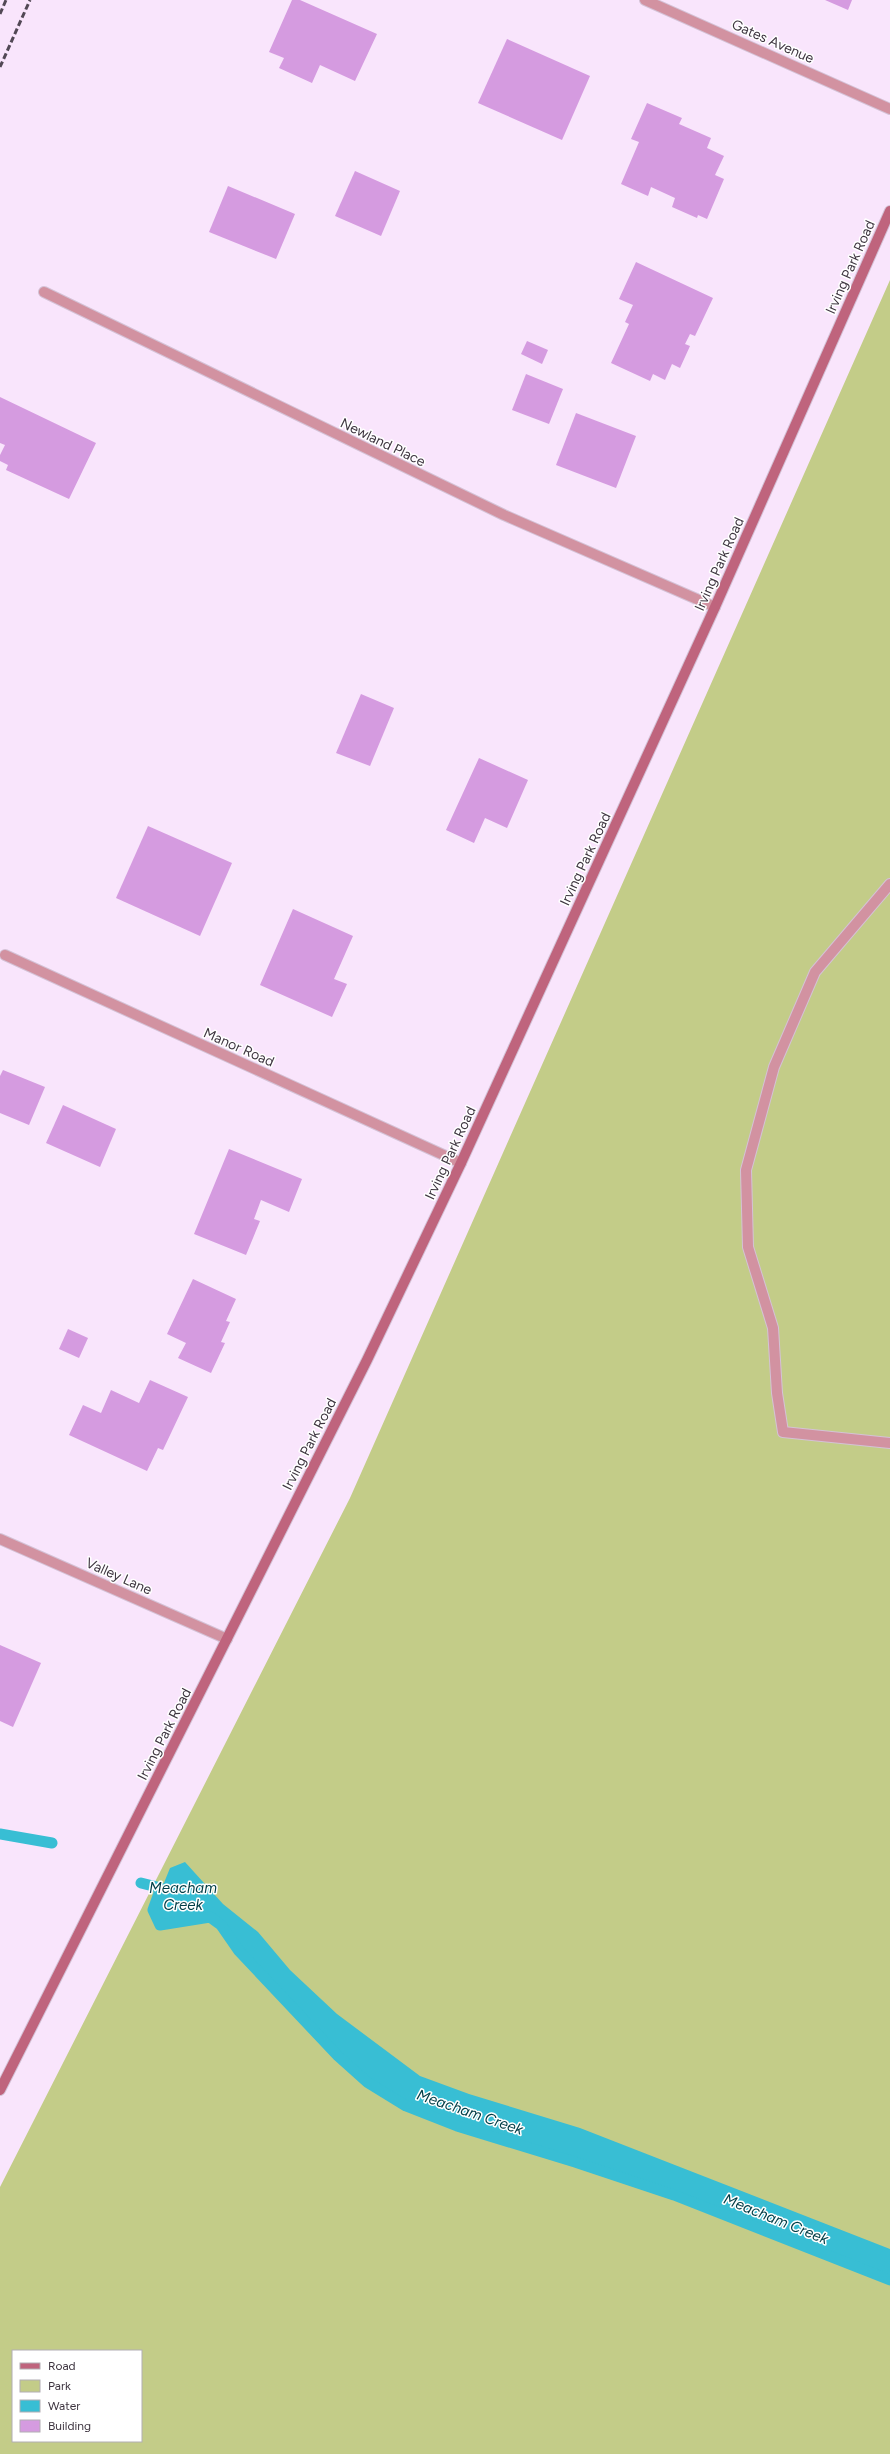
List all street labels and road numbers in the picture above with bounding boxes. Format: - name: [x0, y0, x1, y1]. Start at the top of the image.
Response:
- street label: Gates Avenue: [729, 16, 817, 67]
- street label: Irving Park Road: [822, 218, 879, 317]
- street label: Newland Place: [337, 415, 428, 471]
- street label: Irving Park Road: [691, 515, 748, 614]
- street label: Irving Park Road: [556, 810, 614, 909]
- street label: Manor Road: [201, 1024, 277, 1071]
- street label: Irving Park Road: [421, 1104, 479, 1203]
- street label: Irving Park Road: [279, 1395, 340, 1493]
- street label: Valley Lane: [83, 1554, 155, 1599]
- street label: Irving Park Road: [134, 1685, 195, 1783]

